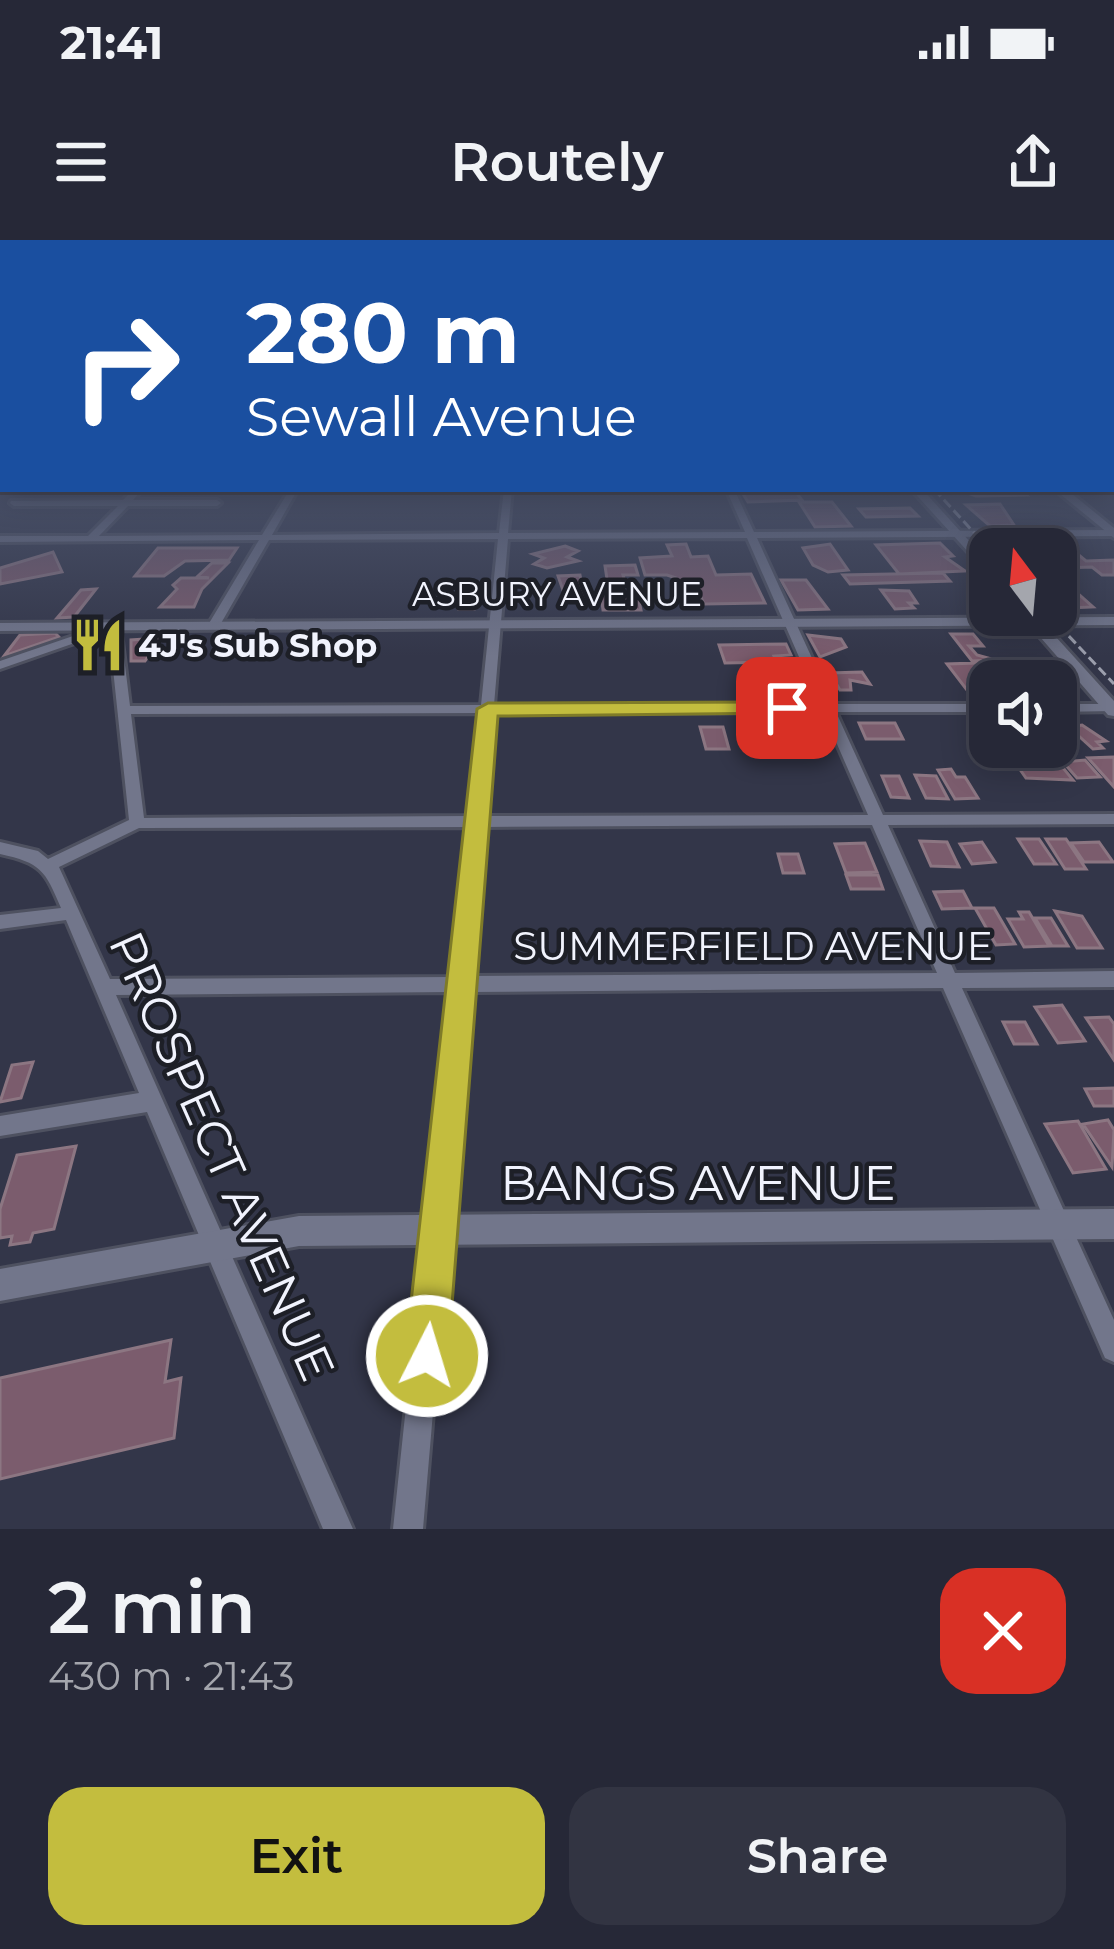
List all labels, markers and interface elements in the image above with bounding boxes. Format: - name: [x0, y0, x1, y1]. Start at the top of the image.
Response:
- text: 21:41: [60, 15, 164, 70]
- icon: menu: [48, 129, 114, 195]
- text: Routely: [450, 129, 664, 195]
- icon: share: [1000, 129, 1066, 195]
- text: 280 m: [246, 282, 520, 384]
- icon: right: [48, 288, 204, 444]
- text: Sewall Avenue: [246, 384, 637, 450]
- north arrow: [969, 528, 1077, 636]
- map controls: [969, 528, 1077, 768]
- street label: ASBURY AVENUE: [412, 574, 702, 614]
- restaurant icon: 4J's Sub Shop: [69, 616, 127, 674]
- place label: 4J's Sub Shop: [138, 625, 377, 665]
- pin: [736, 657, 838, 759]
- button: sound: [969, 660, 1077, 768]
- icon: arrive: [754, 675, 820, 741]
- street label: SUMMERFIELD AVENUE: [513, 922, 993, 970]
- street label: PROSPECT AVENUE: [97, 923, 347, 1389]
- street label: BANGS AVENUE: [500, 1154, 896, 1212]
- position arrow: [364, 1293, 490, 1419]
- text: 2 min: [48, 1563, 256, 1651]
- button: close: [940, 1568, 1066, 1694]
- text: 430 m · 21:43: [48, 1652, 295, 1700]
- button: Exit: [48, 1787, 545, 1925]
- button: Share: [569, 1787, 1066, 1925]

